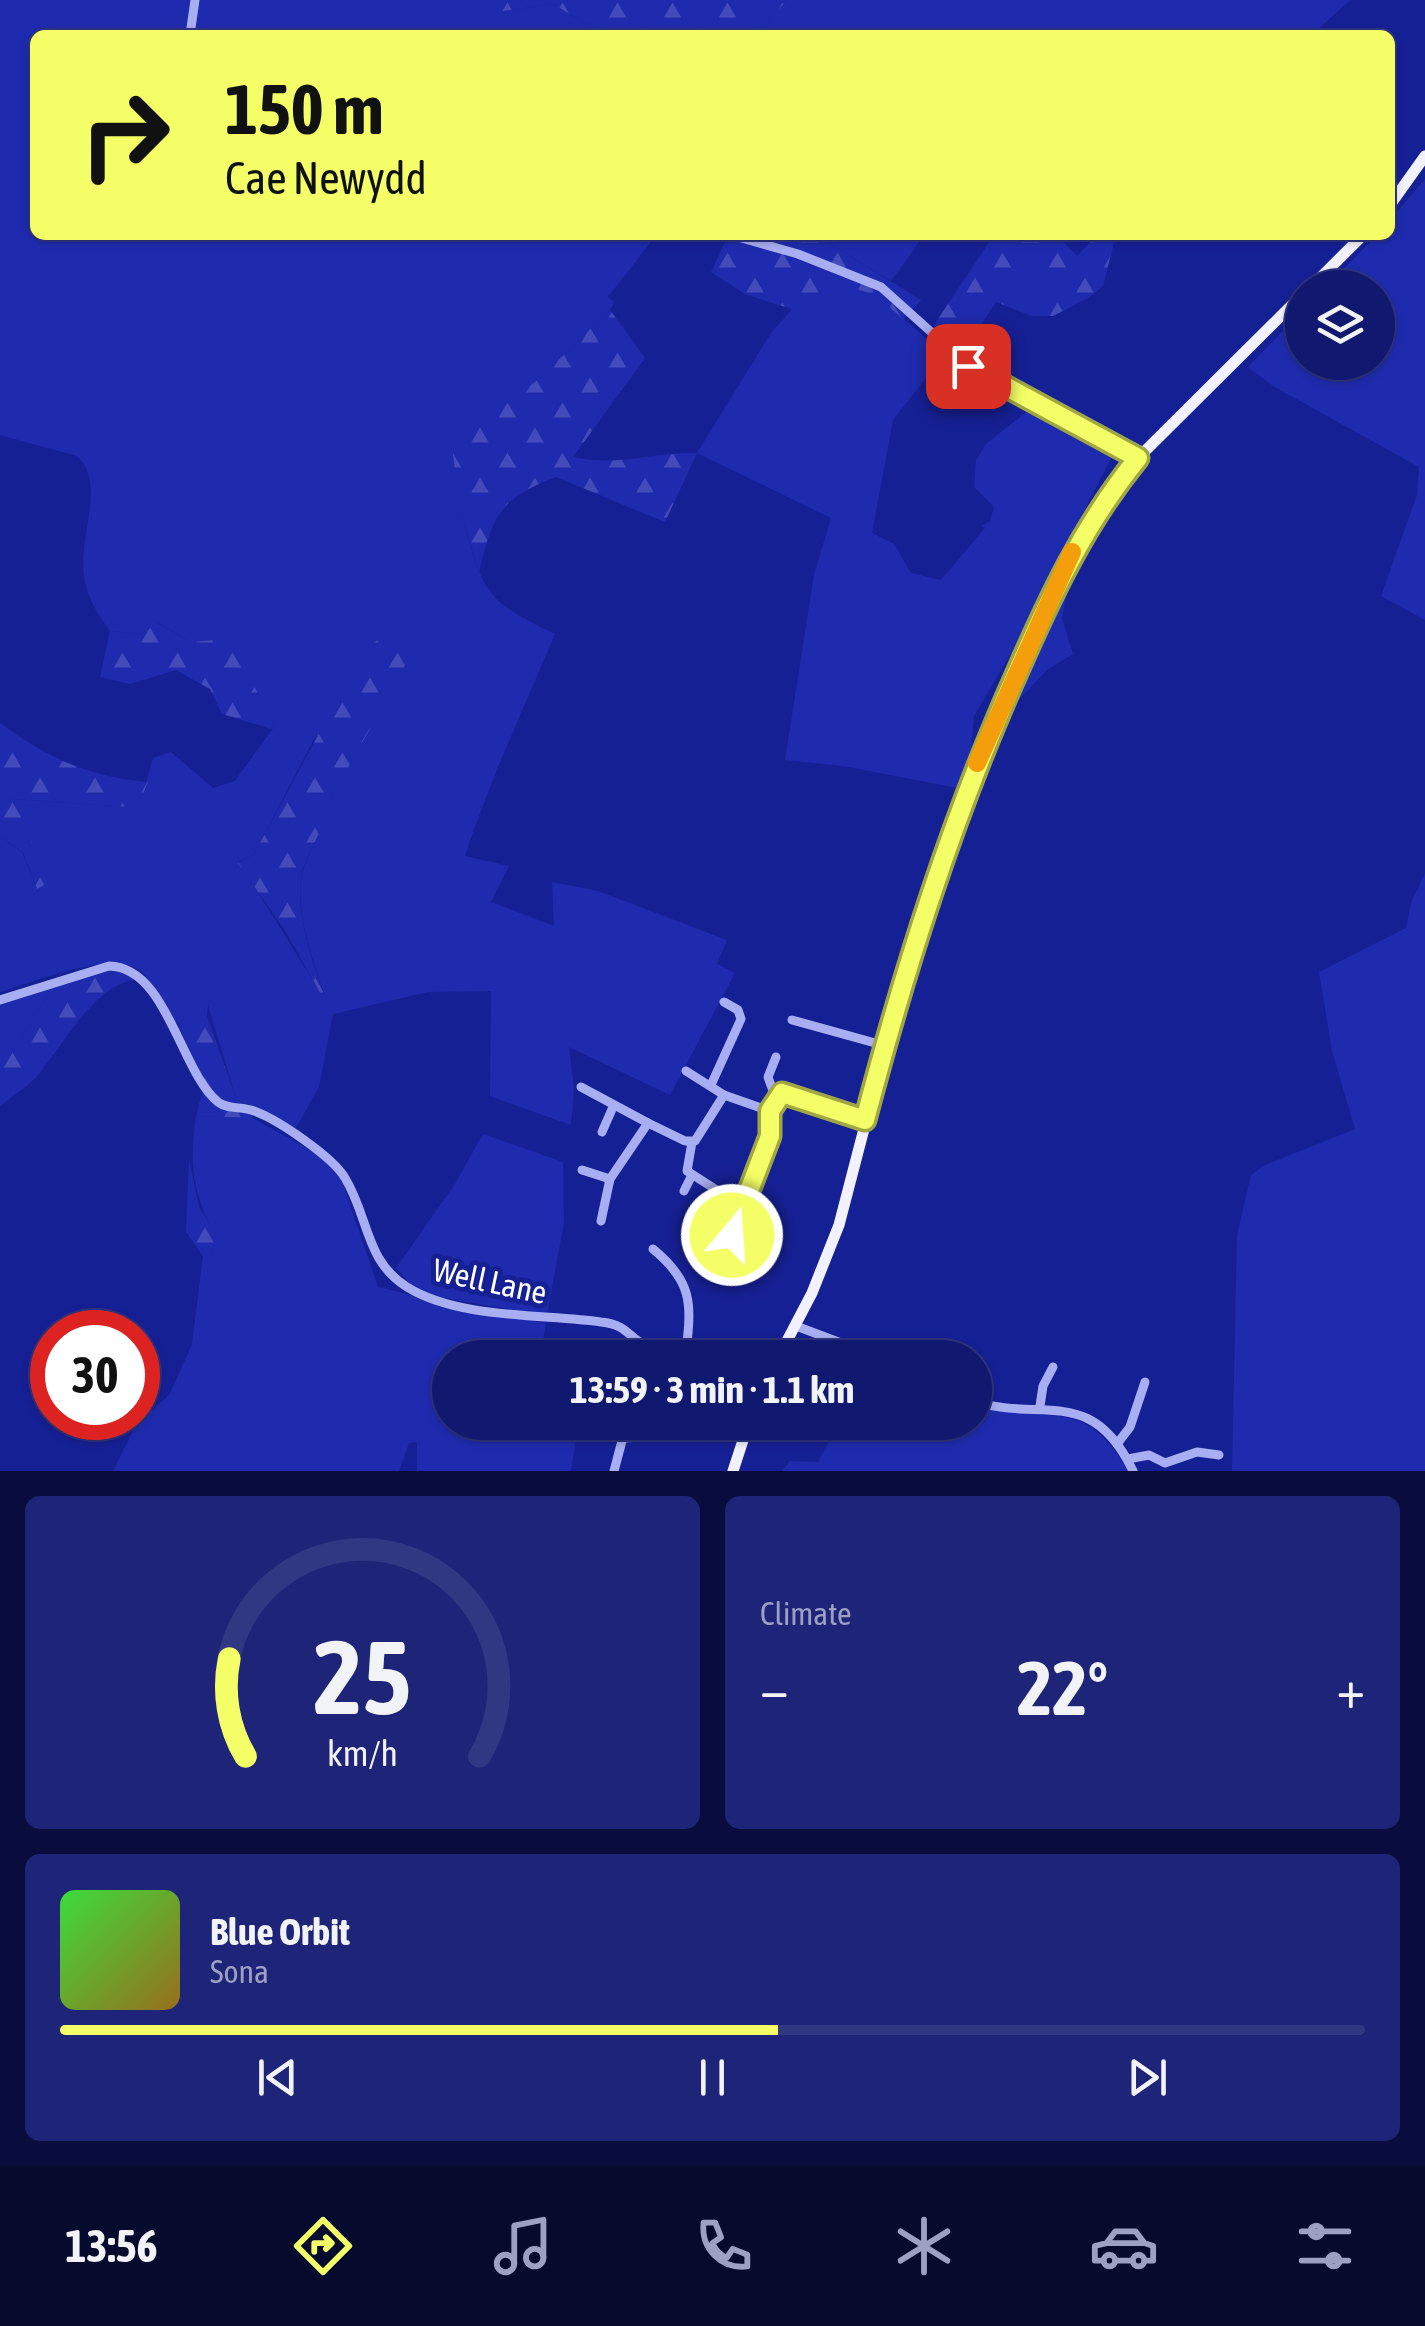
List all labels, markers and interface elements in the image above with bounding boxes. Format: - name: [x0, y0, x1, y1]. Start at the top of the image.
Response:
- text: 150 m: [225, 69, 384, 149]
- icon: right: [60, 70, 190, 200]
- text: Cae Newydd: [225, 152, 427, 204]
- map controls: [1285, 270, 1395, 380]
- button: layers: [1285, 270, 1395, 380]
- pin: [926, 324, 1011, 409]
- icon: arrive: [941, 339, 996, 394]
- position arrow: [680, 1183, 784, 1287]
- street label: Well Lane: [430, 1251, 550, 1311]
- speed limit sign: 30: [30, 1310, 160, 1440]
- text: 13:59 · 3 min · 1.1 km: [570, 1368, 854, 1411]
- text: Climate: [760, 1595, 852, 1632]
- text: 25: [314, 1617, 411, 1736]
- text: 22°: [1017, 1645, 1108, 1731]
- text: −: [760, 1657, 789, 1720]
- text: +: [1336, 1657, 1365, 1720]
- text: km/h: [327, 1733, 398, 1774]
- text: Blue Orbit: [210, 1910, 350, 1953]
- text: Sona: [210, 1953, 269, 1990]
- icon: previous: [250, 2050, 305, 2105]
- icon: pause: [685, 2050, 740, 2105]
- icon: next: [1120, 2050, 1175, 2105]
- icon: directions: [288, 2211, 358, 2281]
- icon: music: [488, 2211, 558, 2281]
- icon: phone: [689, 2211, 759, 2281]
- icon: climate: [889, 2211, 959, 2281]
- icon: car: [1089, 2211, 1159, 2281]
- icon: filters: [1290, 2211, 1360, 2281]
- text: 13:56: [65, 2220, 158, 2272]

